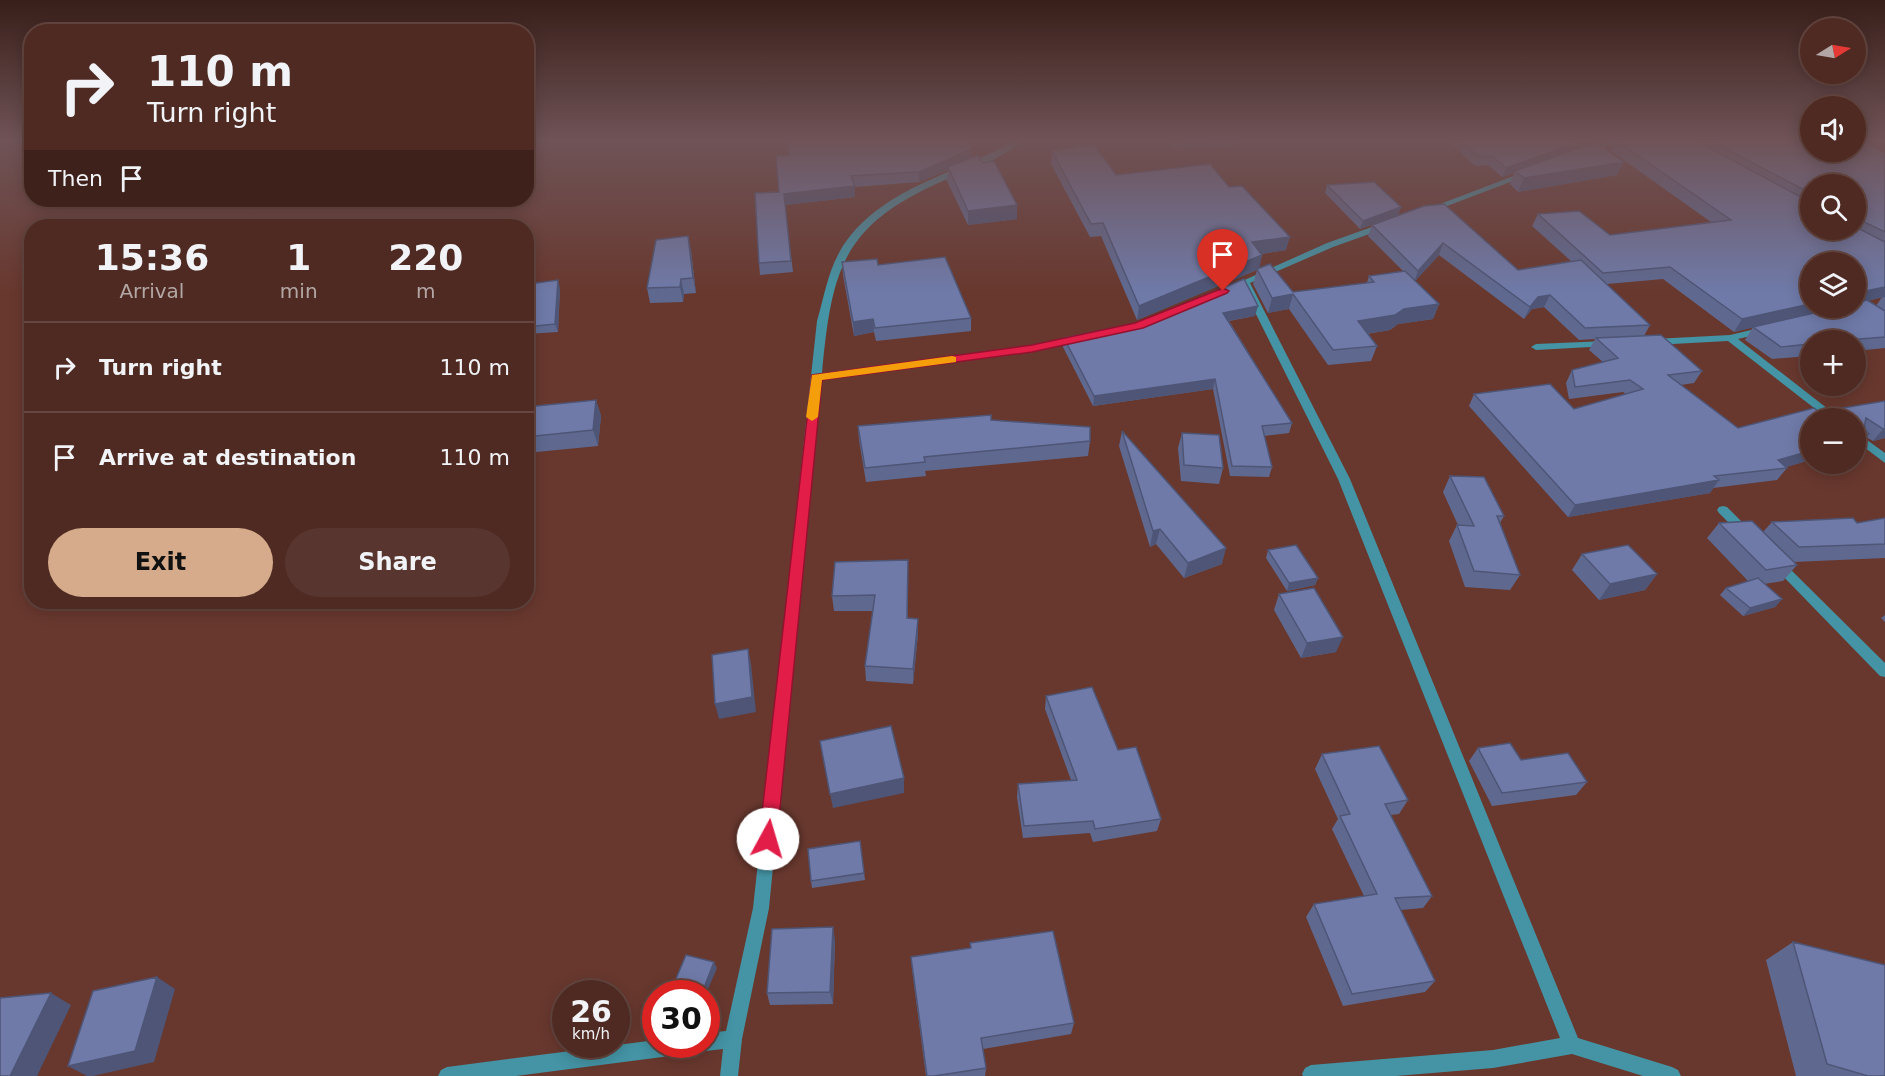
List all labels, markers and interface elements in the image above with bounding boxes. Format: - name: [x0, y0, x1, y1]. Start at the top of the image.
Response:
- north arrow: [1800, 18, 1866, 84]
- map controls: [1800, 18, 1866, 474]
- text: 110 m: [147, 47, 293, 96]
- icon: right: [48, 48, 126, 126]
- button: sound: [1800, 96, 1866, 162]
- text: Turn right: [147, 97, 276, 128]
- icon: arrive: [115, 162, 148, 195]
- text: Then: [48, 166, 103, 191]
- button: search: [1800, 174, 1866, 240]
- pin: [1197, 229, 1248, 291]
- text: 15:36: [95, 237, 209, 278]
- text: 1: [286, 237, 311, 278]
- text: 220: [388, 237, 463, 278]
- icon: arrive: [1206, 238, 1239, 271]
- button: layers: [1800, 252, 1866, 318]
- text: Arrival: [119, 279, 184, 303]
- text: min: [280, 279, 318, 303]
- text: m: [416, 279, 436, 303]
- button: +: [1800, 330, 1866, 396]
- icon: right: [48, 351, 81, 384]
- text: Turn right: [99, 355, 222, 380]
- text: 110 m: [440, 355, 510, 380]
- button: −: [1800, 408, 1866, 474]
- icon: arrive: [48, 441, 81, 474]
- text: Arrive at destination: [99, 445, 356, 470]
- text: 110 m: [440, 445, 510, 470]
- button: Exit: [48, 528, 273, 597]
- button: Share: [285, 528, 510, 597]
- position arrow: [736, 807, 800, 871]
- speed limit sign: 30: [642, 980, 720, 1058]
- text: 26: [570, 994, 612, 1029]
- text: km/h: [572, 1025, 610, 1043]

